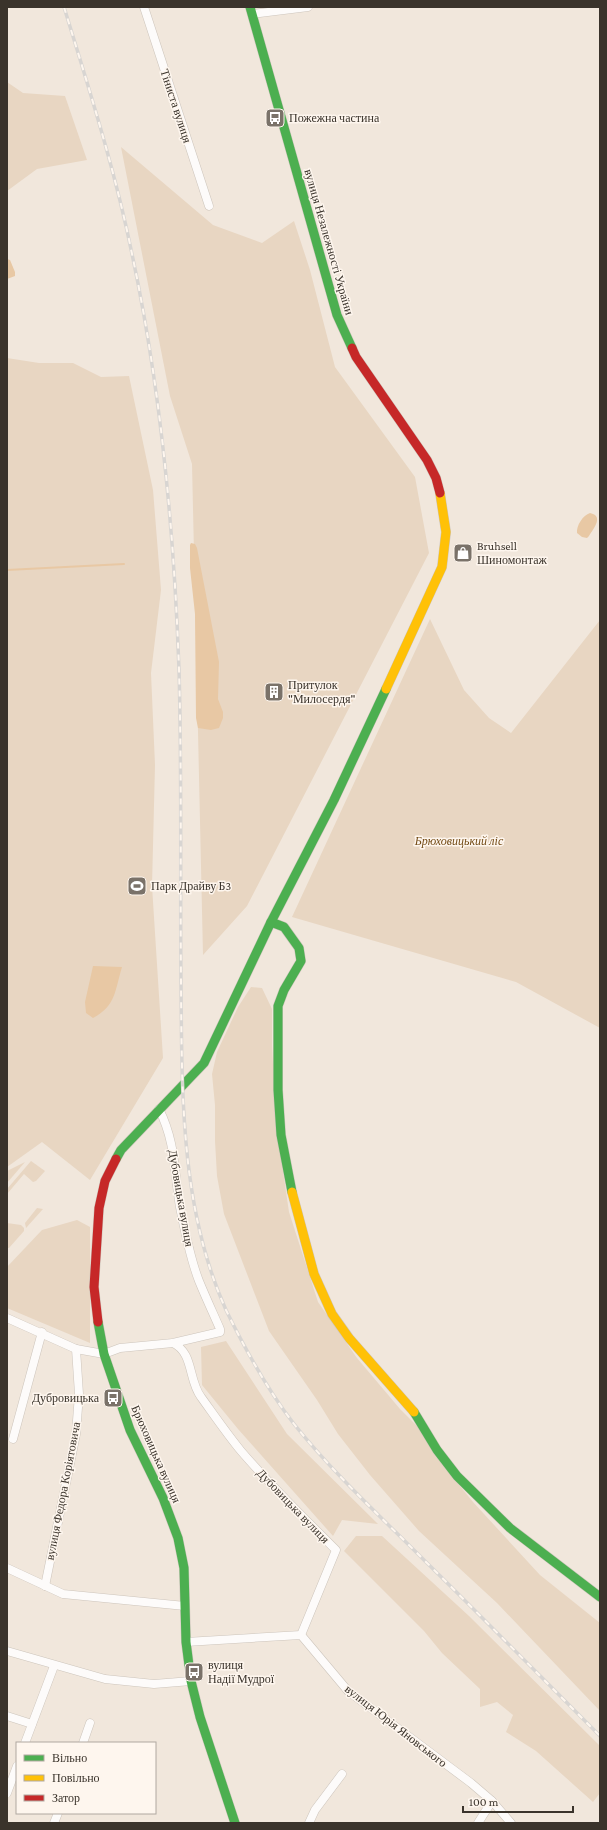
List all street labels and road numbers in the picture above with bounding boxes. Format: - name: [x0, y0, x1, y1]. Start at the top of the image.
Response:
- street label: Тіниста вулиця: [157, 67, 195, 145]
- street label: вулиця Незалежності України: [301, 168, 357, 317]
- street label: Дубовицька вулиця: [166, 1148, 197, 1248]
- street label: Брюховицька вулиця: [128, 1403, 184, 1505]
- street label: вулиця Федора Коріятовича: [43, 1420, 83, 1561]
- street label: Дубовицька вулиця: [254, 1466, 333, 1547]
- street label: вулиця Юрія Яновського: [342, 1682, 450, 1770]

